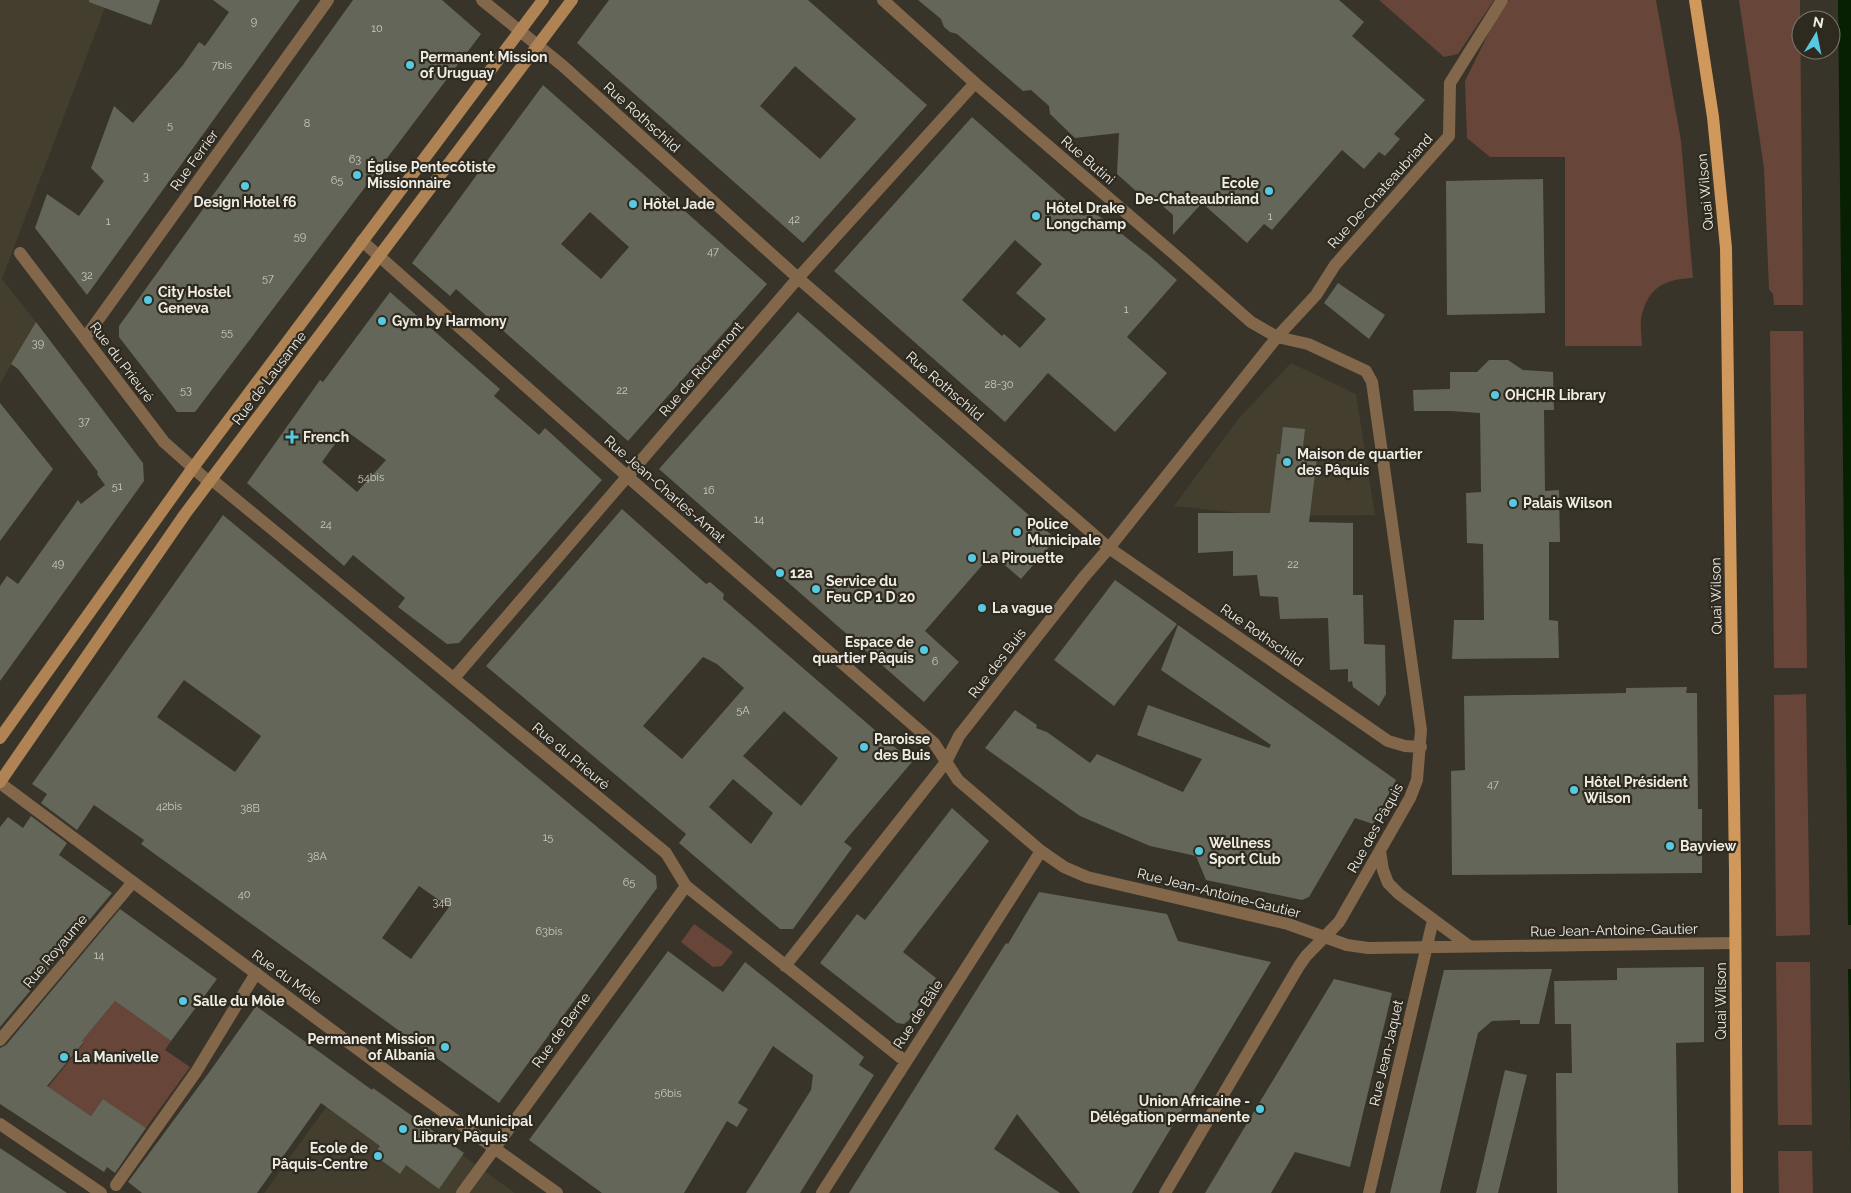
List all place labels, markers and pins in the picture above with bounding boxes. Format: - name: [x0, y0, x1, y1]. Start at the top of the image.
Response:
- place label: Permanent Mission of Uruguay: [420, 49, 547, 81]
- marker: Permanent Mission of Uruguay: [404, 59, 416, 71]
- place label: Église Pentecôtiste Missionnaire: [367, 158, 496, 191]
- marker: Église Pentecôtiste Missionnaire: [351, 169, 363, 181]
- place label: Ecole De-Chateaubriand: [1135, 175, 1260, 207]
- marker: Design Hotel f6: [239, 180, 251, 192]
- marker: Ecole De-Chateaubriand: [1263, 185, 1275, 197]
- place label: Design Hotel f6: [193, 194, 297, 210]
- place label: Hôtel Jade: [643, 196, 715, 212]
- marker: Hôtel Jade: [627, 198, 639, 210]
- place label: Hôtel Drake Longchamp: [1046, 200, 1126, 232]
- marker: Hôtel Drake Longchamp: [1030, 210, 1042, 222]
- place label: City Hostel Geneva: [158, 284, 232, 316]
- marker: City Hostel Geneva: [142, 294, 154, 306]
- place label: Gym by Harmony: [392, 313, 507, 329]
- marker: Gym by Harmony: [376, 315, 388, 327]
- place label: OHCHR Library: [1505, 387, 1606, 403]
- marker: OHCHR Library: [1489, 389, 1501, 401]
- place label: French: [303, 429, 349, 445]
- marker: French: [285, 430, 299, 444]
- place label: Maison de quartier des Pâquis: [1297, 446, 1423, 478]
- marker: Maison de quartier des Pâquis: [1281, 456, 1293, 468]
- place label: Palais Wilson: [1523, 495, 1612, 511]
- marker: Palais Wilson: [1507, 497, 1519, 509]
- place label: Police Municipale: [1027, 516, 1102, 548]
- marker: Police Municipale: [1011, 526, 1023, 538]
- place label: La Pirouette: [982, 550, 1064, 566]
- marker: La Pirouette: [966, 552, 978, 564]
- place label: 12a: [790, 565, 813, 581]
- marker: 12a: [774, 567, 786, 579]
- place label: Service du Feu CP 1 D 20: [826, 573, 915, 605]
- marker: Service du Feu CP 1 D 20: [810, 583, 822, 595]
- place label: La vague: [992, 600, 1053, 616]
- marker: La vague: [976, 602, 988, 614]
- place label: Espace de quartier Pâquis: [813, 634, 915, 666]
- marker: Espace de quartier Pâquis: [918, 644, 930, 656]
- place label: Paroisse des Buis: [874, 731, 931, 763]
- marker: Paroisse des Buis: [858, 741, 870, 753]
- place label: Hôtel Président Wilson: [1584, 774, 1689, 806]
- marker: Hôtel Président Wilson: [1568, 784, 1580, 796]
- place label: Wellness Sport Club: [1209, 835, 1281, 867]
- place label: Bayview: [1680, 838, 1736, 854]
- marker: Bayview: [1664, 840, 1676, 852]
- marker: Wellness Sport Club: [1193, 845, 1205, 857]
- place label: Salle du Môle: [193, 993, 285, 1009]
- marker: Salle du Môle: [177, 995, 189, 1007]
- place label: Permanent Mission of Albania: [308, 1031, 435, 1063]
- marker: Permanent Mission of Albania: [439, 1041, 451, 1053]
- place label: La Manivelle: [74, 1049, 159, 1065]
- marker: La Manivelle: [58, 1051, 70, 1063]
- place label: Union Africaine - Délégation permanente: [1090, 1093, 1251, 1125]
- marker: Union Africaine - Délégation permanente: [1254, 1103, 1266, 1115]
- place label: Geneva Municipal Library Pâquis: [413, 1113, 533, 1145]
- marker: Geneva Municipal Library Pâquis: [397, 1123, 409, 1135]
- place label: Ecole de Pâquis-Centre: [272, 1140, 369, 1172]
- marker: Ecole de Pâquis-Centre: [372, 1150, 384, 1162]

